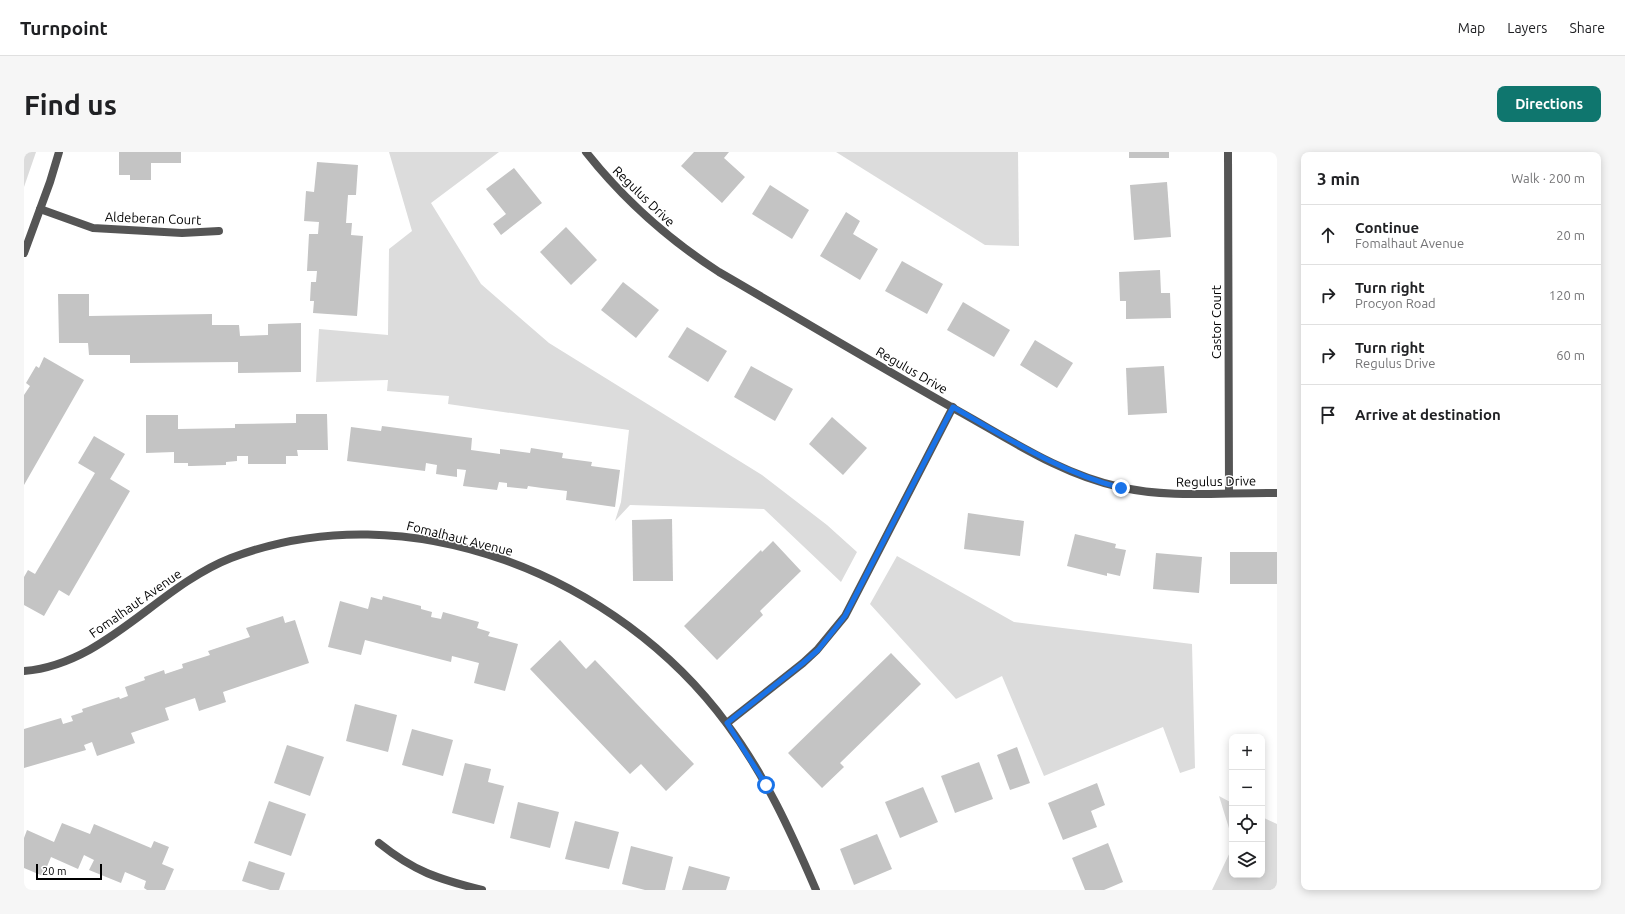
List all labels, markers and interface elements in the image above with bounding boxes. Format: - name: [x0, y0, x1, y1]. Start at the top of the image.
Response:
- text: Turnpoint: [20, 17, 108, 39]
- text: Map: [1458, 20, 1485, 36]
- text: Layers: [1507, 20, 1547, 36]
- text: Share: [1569, 20, 1605, 36]
- button: Directions: [1497, 86, 1601, 122]
- text: Find us: [24, 89, 117, 120]
- street label: Regulus Drive: [610, 163, 678, 229]
- text: 3 min: [1317, 169, 1360, 188]
- text: Walk · 200 m: [1511, 171, 1585, 185]
- street label: Aldeberan Court: [105, 209, 201, 227]
- text: Continue: [1355, 219, 1419, 236]
- icon: ahead: [1317, 224, 1339, 246]
- text: 20 m: [1556, 228, 1585, 242]
- text: Fomalhaut Avenue: [1355, 236, 1464, 250]
- text: Turn right: [1355, 279, 1425, 296]
- icon: right: [1317, 284, 1339, 306]
- street label: Castor Court: [1209, 285, 1223, 359]
- text: 120 m: [1549, 288, 1585, 302]
- text: Procyon Road: [1355, 296, 1436, 310]
- text: Turn right: [1355, 339, 1425, 356]
- street label: Regulus Drive: [874, 344, 950, 396]
- icon: right: [1317, 344, 1339, 366]
- text: 60 m: [1556, 348, 1585, 362]
- text: Regulus Drive: [1355, 356, 1435, 370]
- icon: arrive: [1317, 404, 1339, 426]
- text: Arrive at destination: [1355, 406, 1501, 423]
- street label: Regulus Drive: [1176, 473, 1256, 489]
- route end: [1112, 479, 1130, 497]
- street label: Fomalhaut Avenue: [405, 518, 515, 558]
- street label: Fomalhaut Avenue: [86, 566, 184, 640]
- map controls: [1229, 734, 1265, 878]
- button: +: [1229, 734, 1265, 770]
- button: −: [1229, 770, 1265, 806]
- route start: [757, 776, 775, 794]
- button: locate: [1229, 806, 1265, 842]
- button: layers: [1229, 842, 1265, 878]
- scale bar: [36, 862, 102, 881]
- text: 20 m: [42, 865, 66, 877]

